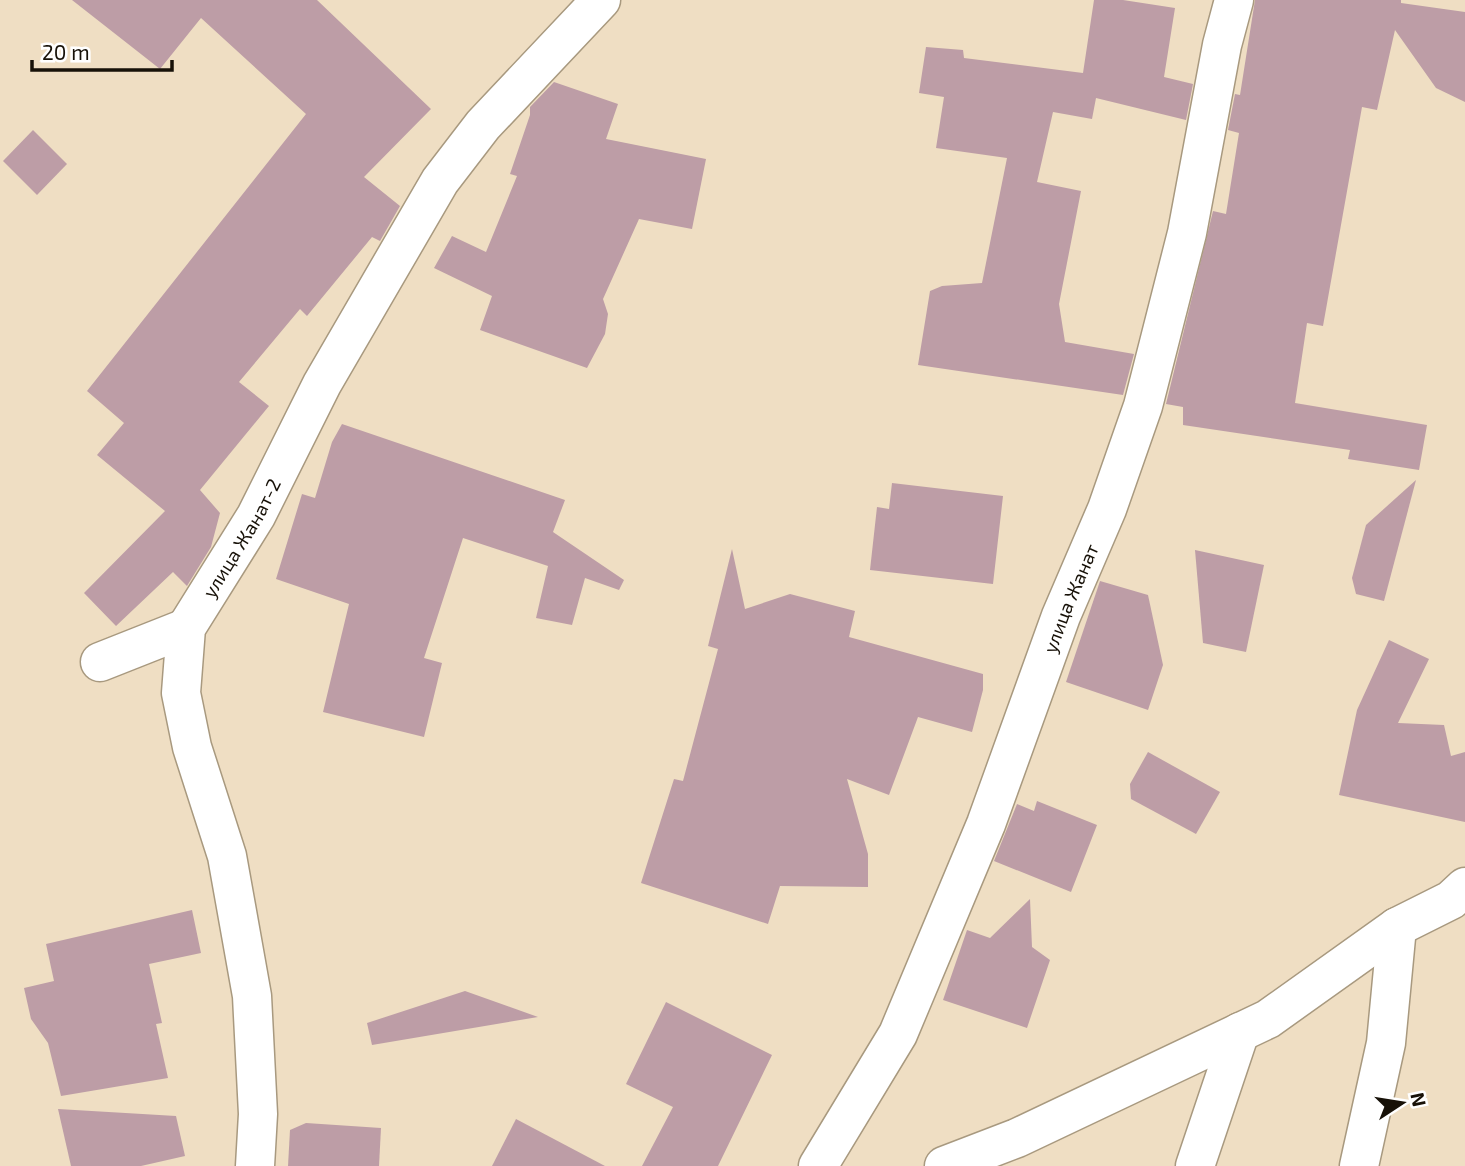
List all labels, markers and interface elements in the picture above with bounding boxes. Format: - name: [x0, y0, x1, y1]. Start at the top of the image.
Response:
- scale bar: [32, 28, 172, 72]
- text: 20 m: [42, 39, 90, 64]
- street label: улица Жанат-2: [197, 474, 285, 602]
- street label: улица Жанат: [1037, 540, 1102, 656]
- north arrow: [1367, 1068, 1437, 1138]
- text: N: [1406, 1090, 1432, 1108]

